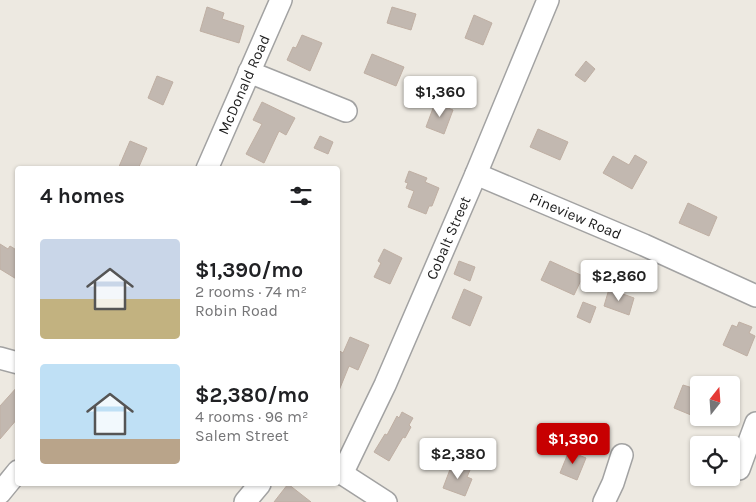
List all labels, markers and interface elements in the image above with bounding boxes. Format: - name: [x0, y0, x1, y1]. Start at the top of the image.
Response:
- street label: McDonald Road: [214, 32, 274, 137]
- pin: $1,360: [399, 76, 481, 118]
- text: $1,360: [415, 82, 465, 101]
- icon: filters: [287, 182, 315, 210]
- text: 4 homes: [40, 184, 125, 208]
- street label: Pineview Road: [527, 189, 624, 243]
- street label: Cobalt Street: [423, 193, 474, 282]
- text: $1,390/mo: [195, 258, 303, 282]
- icon: home: [80, 259, 140, 319]
- pin: $2,860: [578, 260, 660, 302]
- text: $2,860: [592, 266, 646, 285]
- text: 2 rooms · 74 m²: [195, 282, 307, 301]
- text: Robin Road: [195, 301, 278, 320]
- north arrow: [690, 376, 740, 426]
- map controls: [690, 376, 740, 486]
- text: $2,380/mo: [195, 383, 309, 407]
- icon: home: [80, 384, 140, 444]
- text: 4 rooms · 96 m²: [195, 407, 308, 426]
- pin: $1,390: [532, 422, 614, 465]
- text: Salem Street: [195, 426, 289, 445]
- text: $1,390: [548, 429, 598, 448]
- button: locate: [690, 436, 740, 486]
- pin: $2,380: [417, 438, 499, 480]
- text: $2,380: [430, 444, 486, 463]

